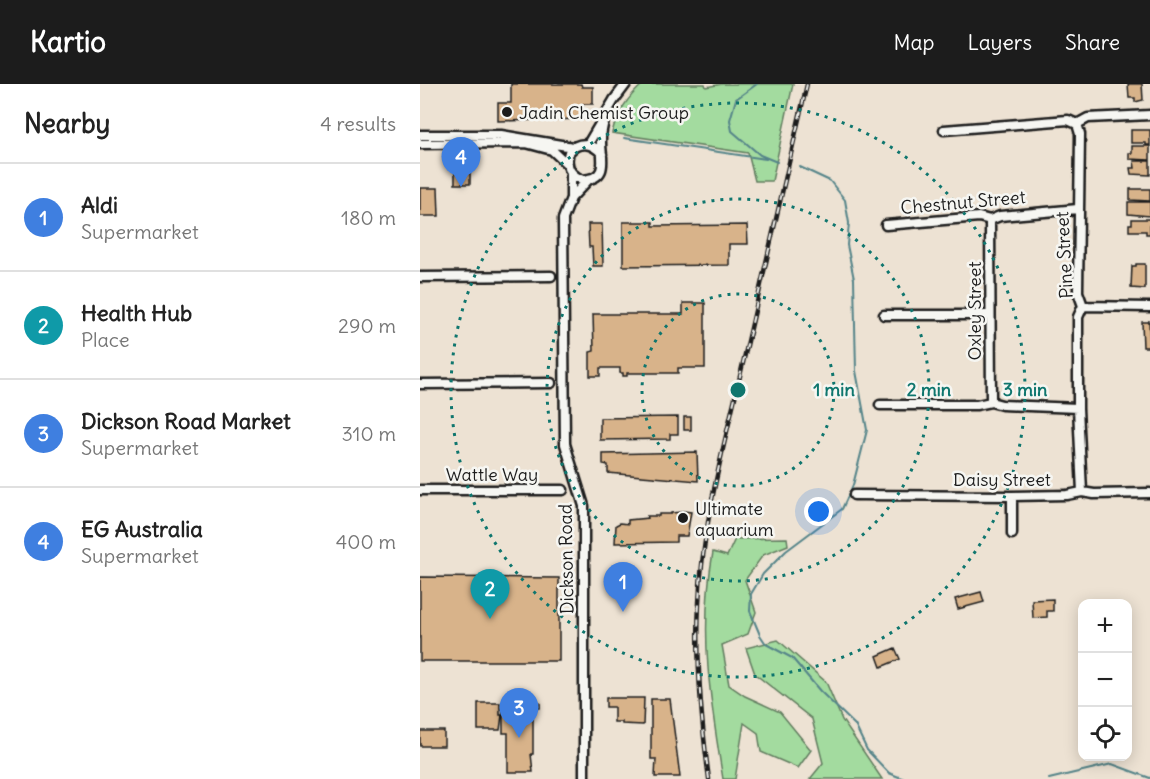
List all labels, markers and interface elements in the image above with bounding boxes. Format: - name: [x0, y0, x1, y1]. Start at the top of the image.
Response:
- text: Kartio: [30, 24, 106, 60]
- text: Map: [894, 29, 934, 56]
- text: Layers: [967, 29, 1032, 56]
- text: Share: [1065, 29, 1120, 56]
- place label: Jadin Chemist Group: [519, 101, 689, 124]
- marker: Jadin Chemist Group: [500, 105, 514, 119]
- text: Nearby: [24, 107, 110, 140]
- text: 4 results: [320, 111, 396, 136]
- pin: 4: [442, 138, 480, 187]
- street label: Chestnut Street: [900, 185, 1026, 219]
- text: Aldi: [81, 191, 118, 219]
- text: 1: [40, 205, 47, 230]
- text: 180 m: [341, 205, 396, 230]
- street label: Pine Street: [1050, 211, 1078, 299]
- text: Supermarket: [81, 219, 199, 244]
- street label: Oxley Street: [963, 261, 986, 361]
- text: Health Hub: [81, 299, 192, 327]
- text: 2: [38, 313, 49, 338]
- text: 290 m: [338, 313, 396, 338]
- text: Place: [81, 327, 129, 352]
- text: 1 min: [813, 378, 855, 401]
- text: 2 min: [907, 378, 952, 401]
- text: 3 min: [1003, 378, 1048, 401]
- centre of rings: [728, 380, 748, 400]
- text: Dickson Road Market: [81, 407, 291, 435]
- text: 3: [38, 421, 49, 446]
- text: 310 m: [341, 421, 396, 446]
- text: Supermarket: [81, 435, 199, 460]
- street label: Wattle Way: [446, 463, 538, 486]
- street label: Daisy Street: [953, 468, 1051, 491]
- place label: Ultimate aquarium: [695, 497, 774, 541]
- your location: [804, 497, 833, 526]
- street label: Dickson Road: [554, 503, 578, 614]
- marker: Ultimate aquarium: [676, 511, 690, 525]
- text: EG Australia: [81, 515, 203, 543]
- text: 4: [38, 529, 49, 554]
- text: 400 m: [336, 529, 396, 554]
- text: Supermarket: [81, 543, 199, 568]
- pin: 1: [604, 562, 642, 612]
- pin: 2: [470, 570, 510, 619]
- map controls: [1078, 599, 1132, 761]
- button: +: [1078, 599, 1132, 653]
- button: −: [1078, 653, 1132, 707]
- pin: 3: [500, 688, 538, 738]
- button: locate: [1078, 707, 1132, 761]

